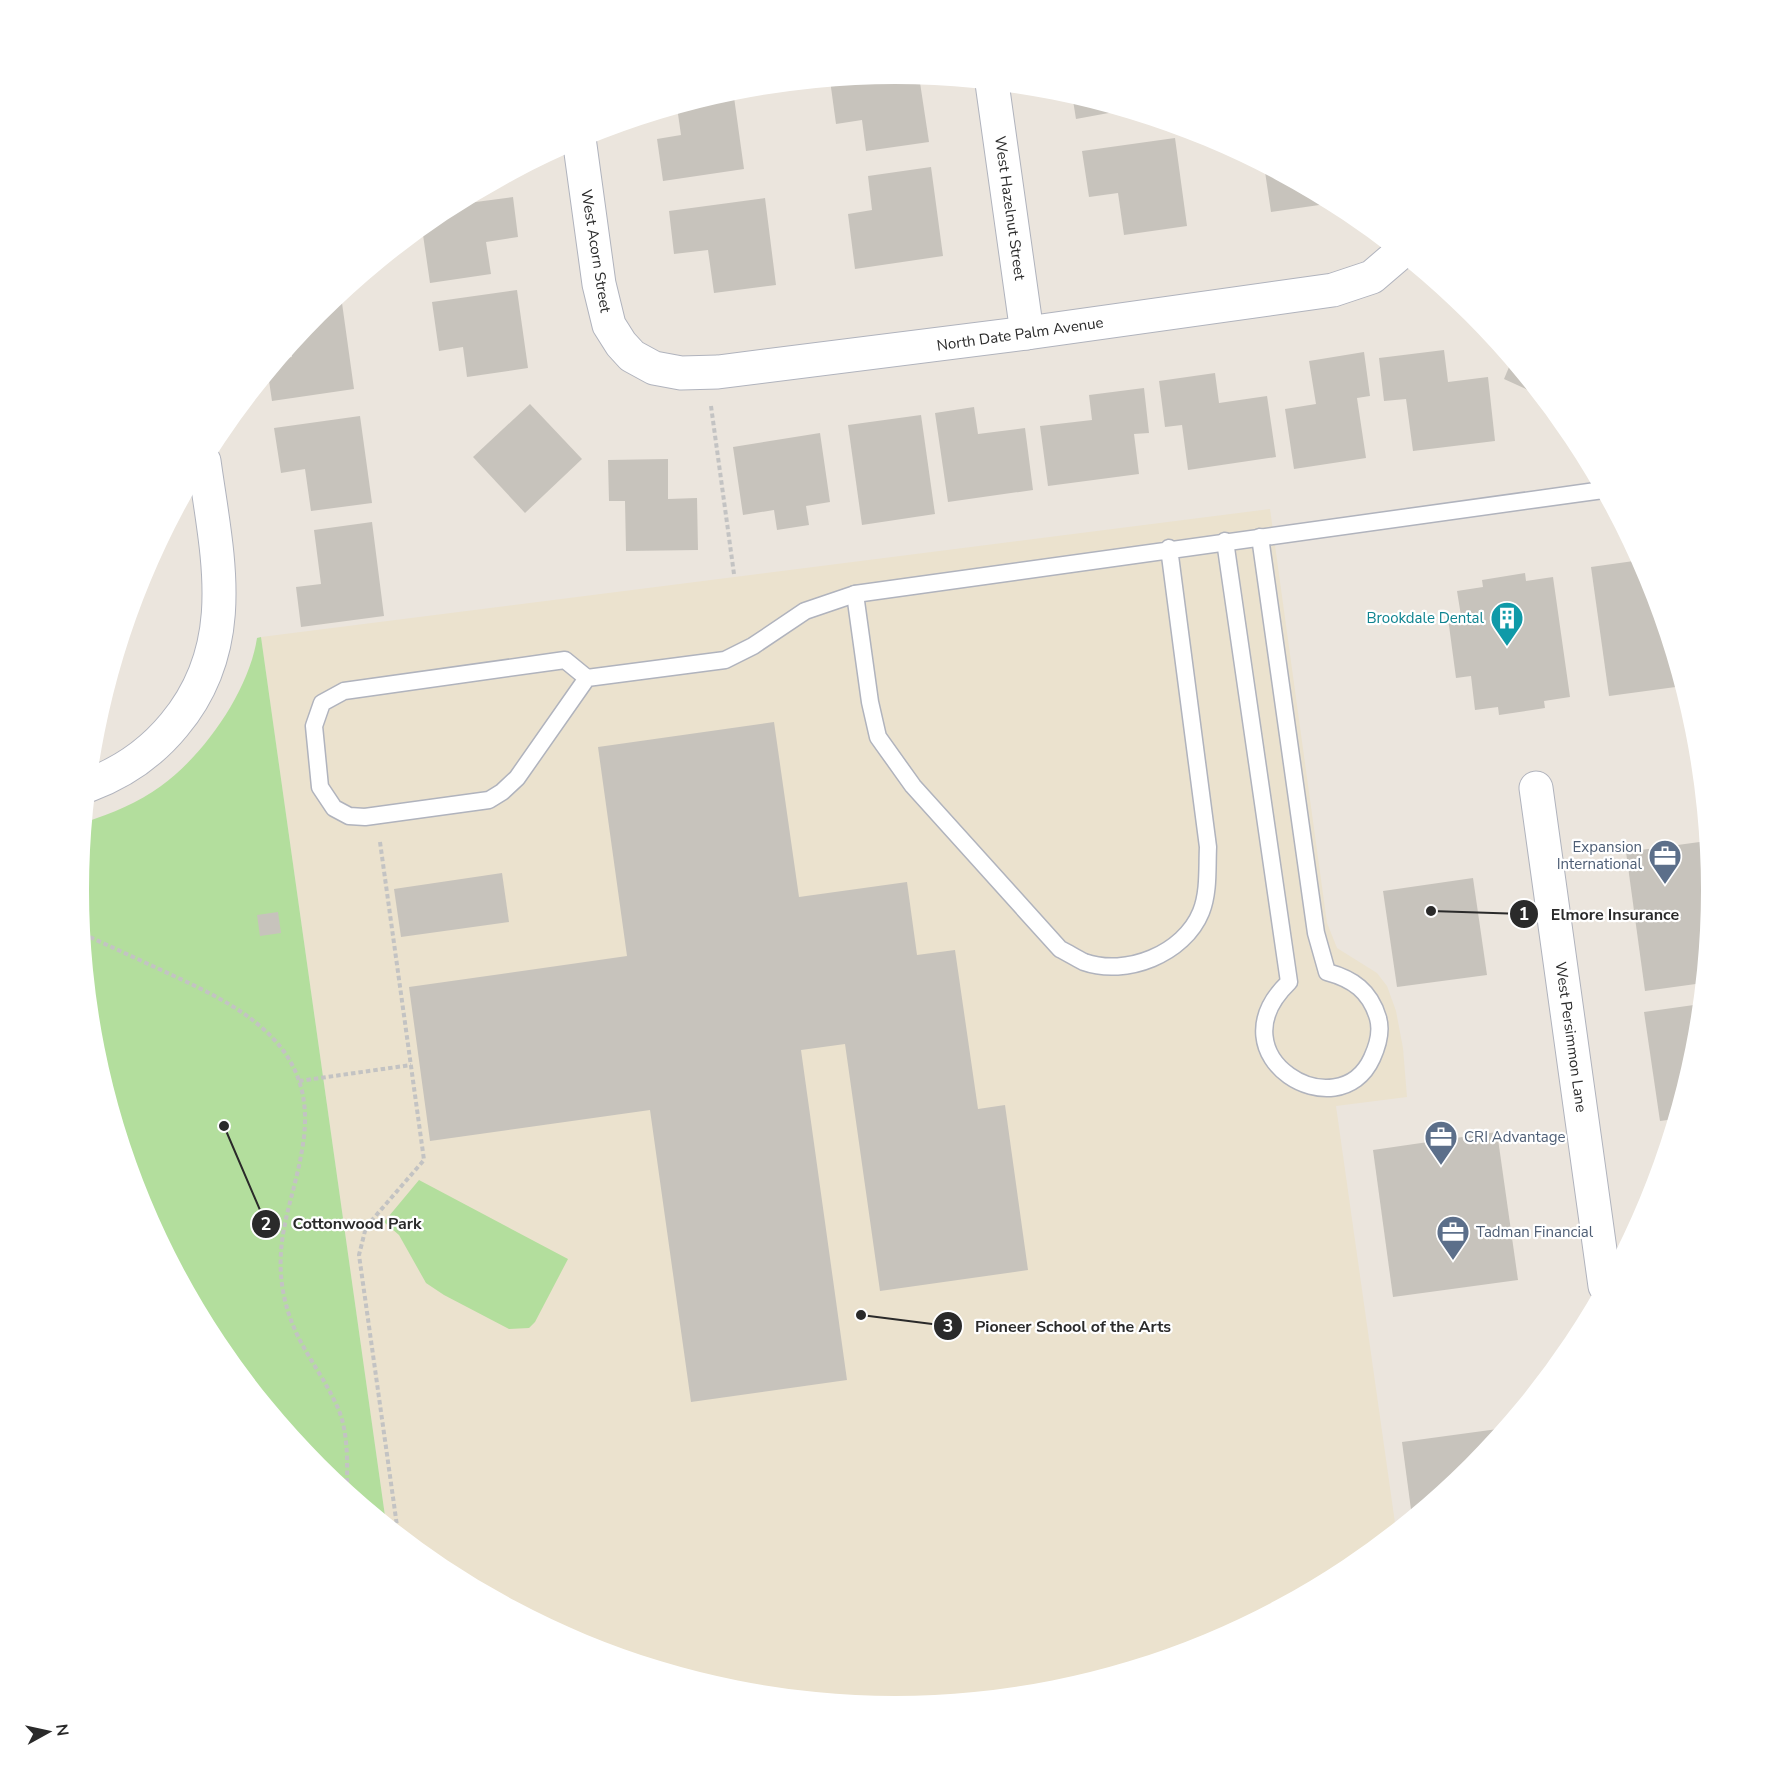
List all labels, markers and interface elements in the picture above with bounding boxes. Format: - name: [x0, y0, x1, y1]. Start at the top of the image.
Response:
- street label: West Hazelnut Street: [990, 135, 1030, 282]
- street label: West Acorn Street: [576, 188, 616, 315]
- street label: North Date Palm Avenue: [935, 312, 1105, 356]
- building icon: Brookdale Dental: [1489, 600, 1525, 647]
- place label: Brookdale Dental: [1366, 608, 1485, 628]
- place label: Expansion International: [1557, 837, 1643, 874]
- office icon: Expansion International: [1647, 838, 1683, 885]
- callout: Elmore Insurance: [1509, 897, 1691, 931]
- text: 1: [1519, 902, 1529, 926]
- text: Elmore Insurance: [1551, 904, 1679, 926]
- street label: West Persimmon Lane: [1551, 960, 1591, 1114]
- office icon: CRI Advantage: [1423, 1119, 1459, 1166]
- place label: CRI Advantage: [1464, 1127, 1565, 1147]
- callout: Cottonwood Park: [251, 1207, 434, 1241]
- text: 2: [261, 1212, 271, 1236]
- text: Cottonwood Park: [292, 1213, 422, 1235]
- office icon: Tadman Financial: [1435, 1214, 1471, 1261]
- place label: Tadman Financial: [1476, 1222, 1594, 1242]
- callout: Pioneer School of the Arts: [933, 1309, 1183, 1343]
- text: 3: [943, 1314, 953, 1338]
- text: Pioneer School of the Arts: [975, 1316, 1171, 1338]
- north arrow: [18, 1702, 78, 1762]
- text: N: [50, 1723, 74, 1738]

